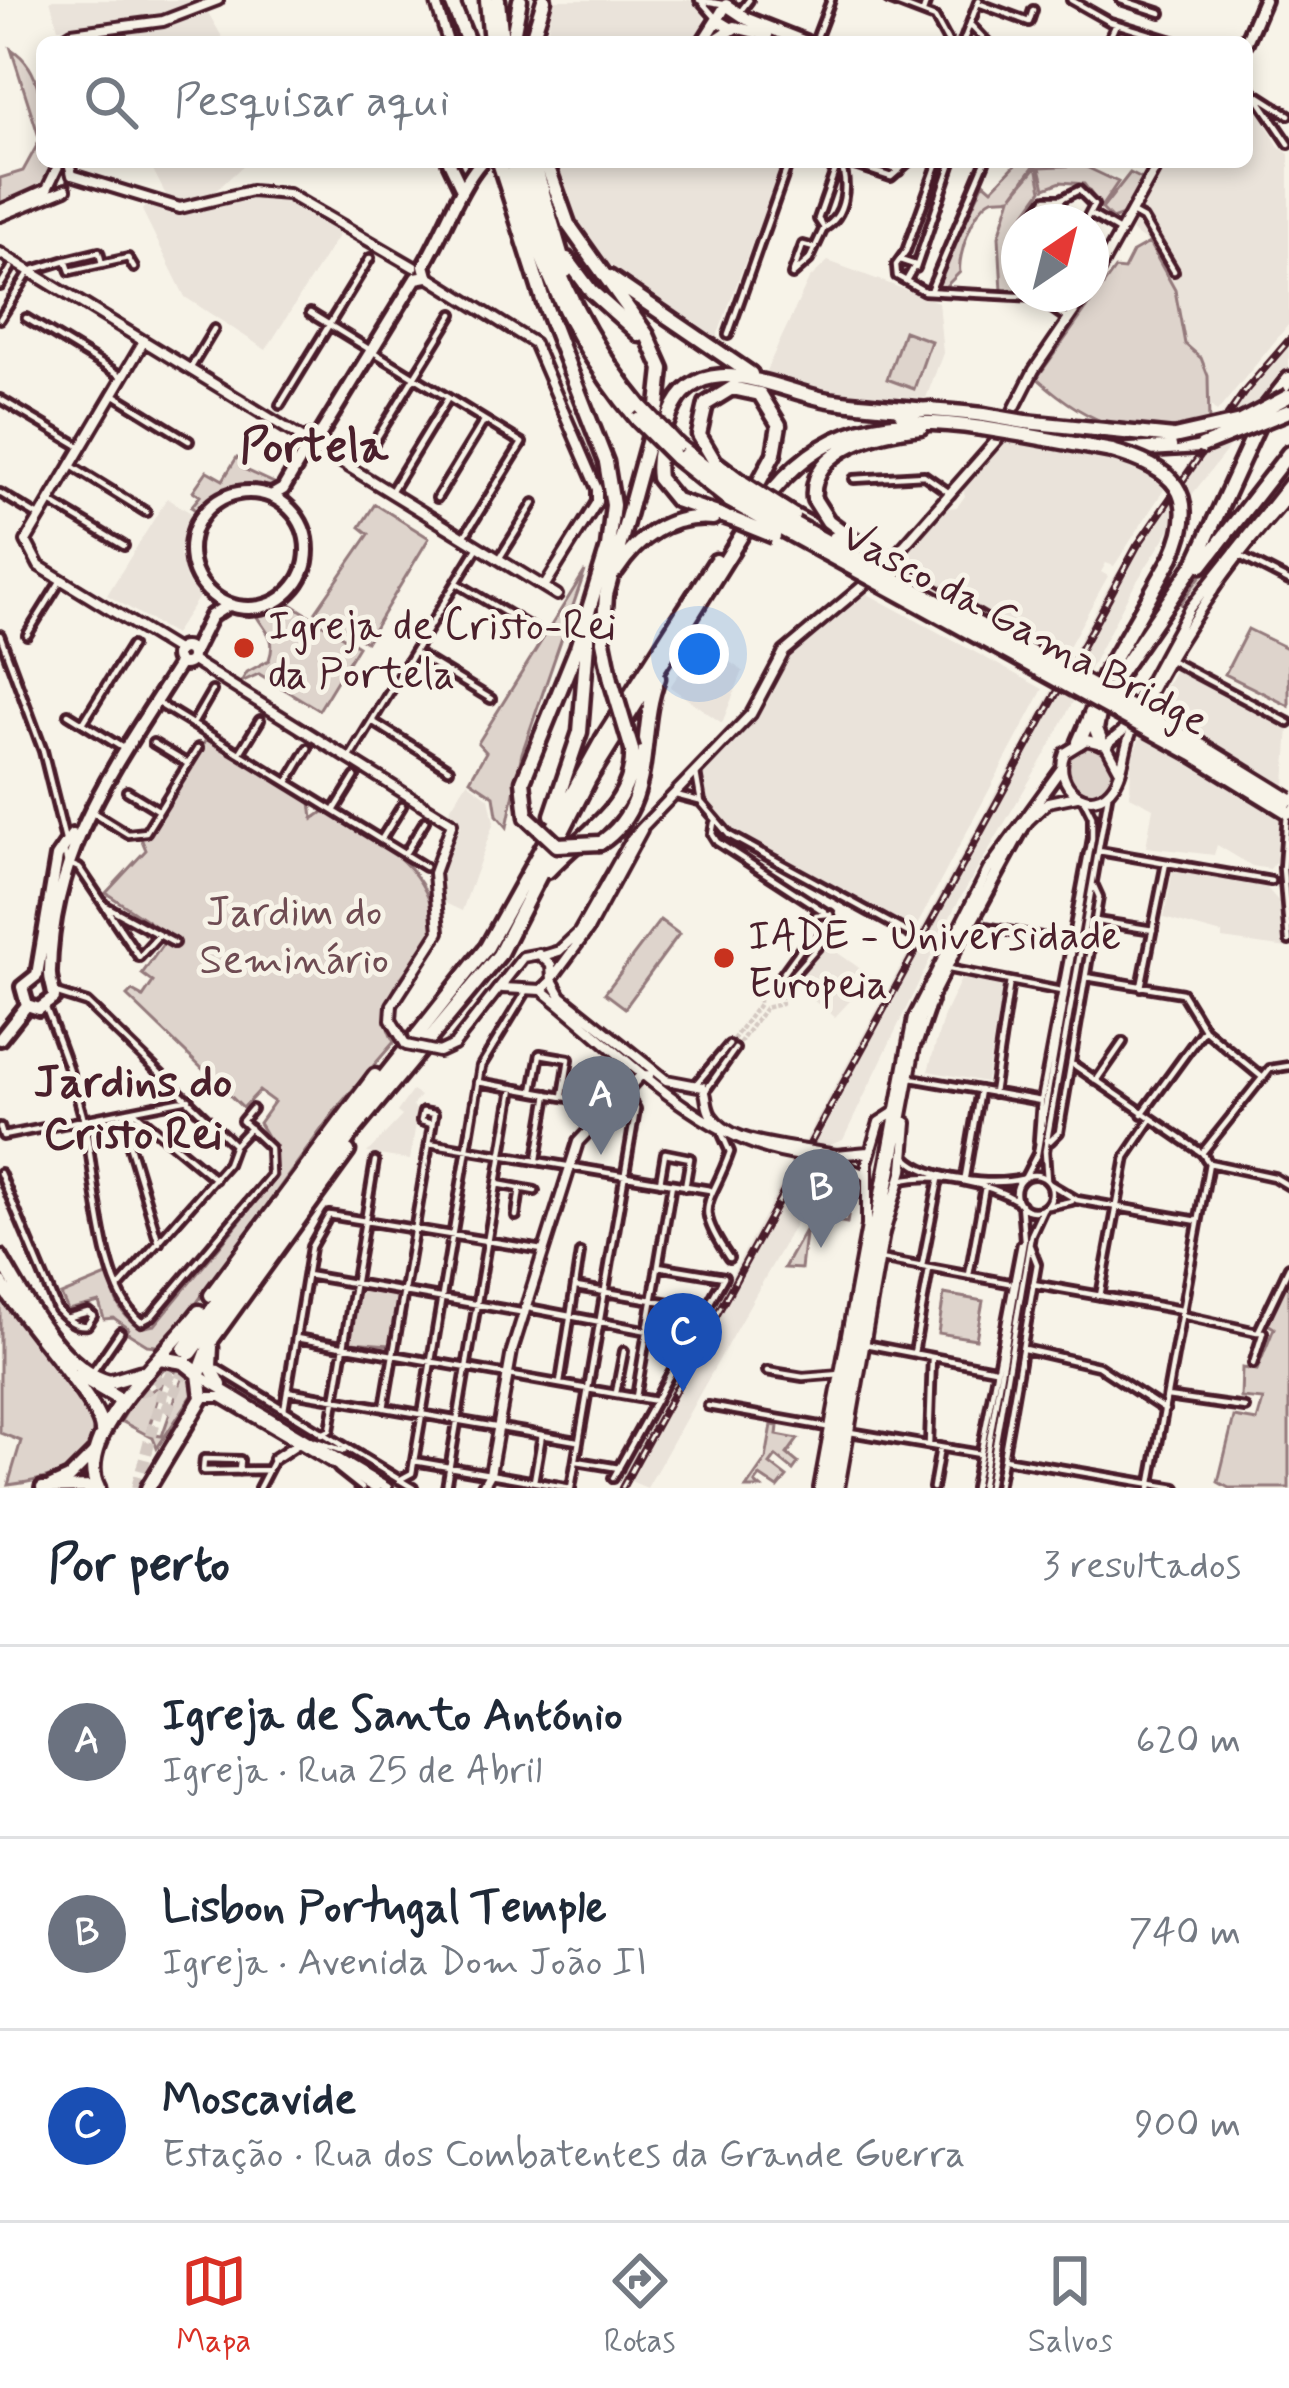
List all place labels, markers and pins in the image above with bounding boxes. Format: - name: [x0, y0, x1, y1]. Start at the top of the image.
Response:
- place label: Igreja de Cristo-Rei da Portela: [268, 600, 616, 703]
- marker: Igreja de Cristo-Rei da Portela: [231, 635, 257, 661]
- place label: IADE - Universidade Europeia: [748, 910, 1121, 1013]
- marker: IADE - Universidade Europeia: [711, 945, 737, 971]
- pin: A: [562, 1056, 640, 1155]
- pin: B: [782, 1149, 860, 1248]
- pin: C: [644, 1293, 722, 1392]

